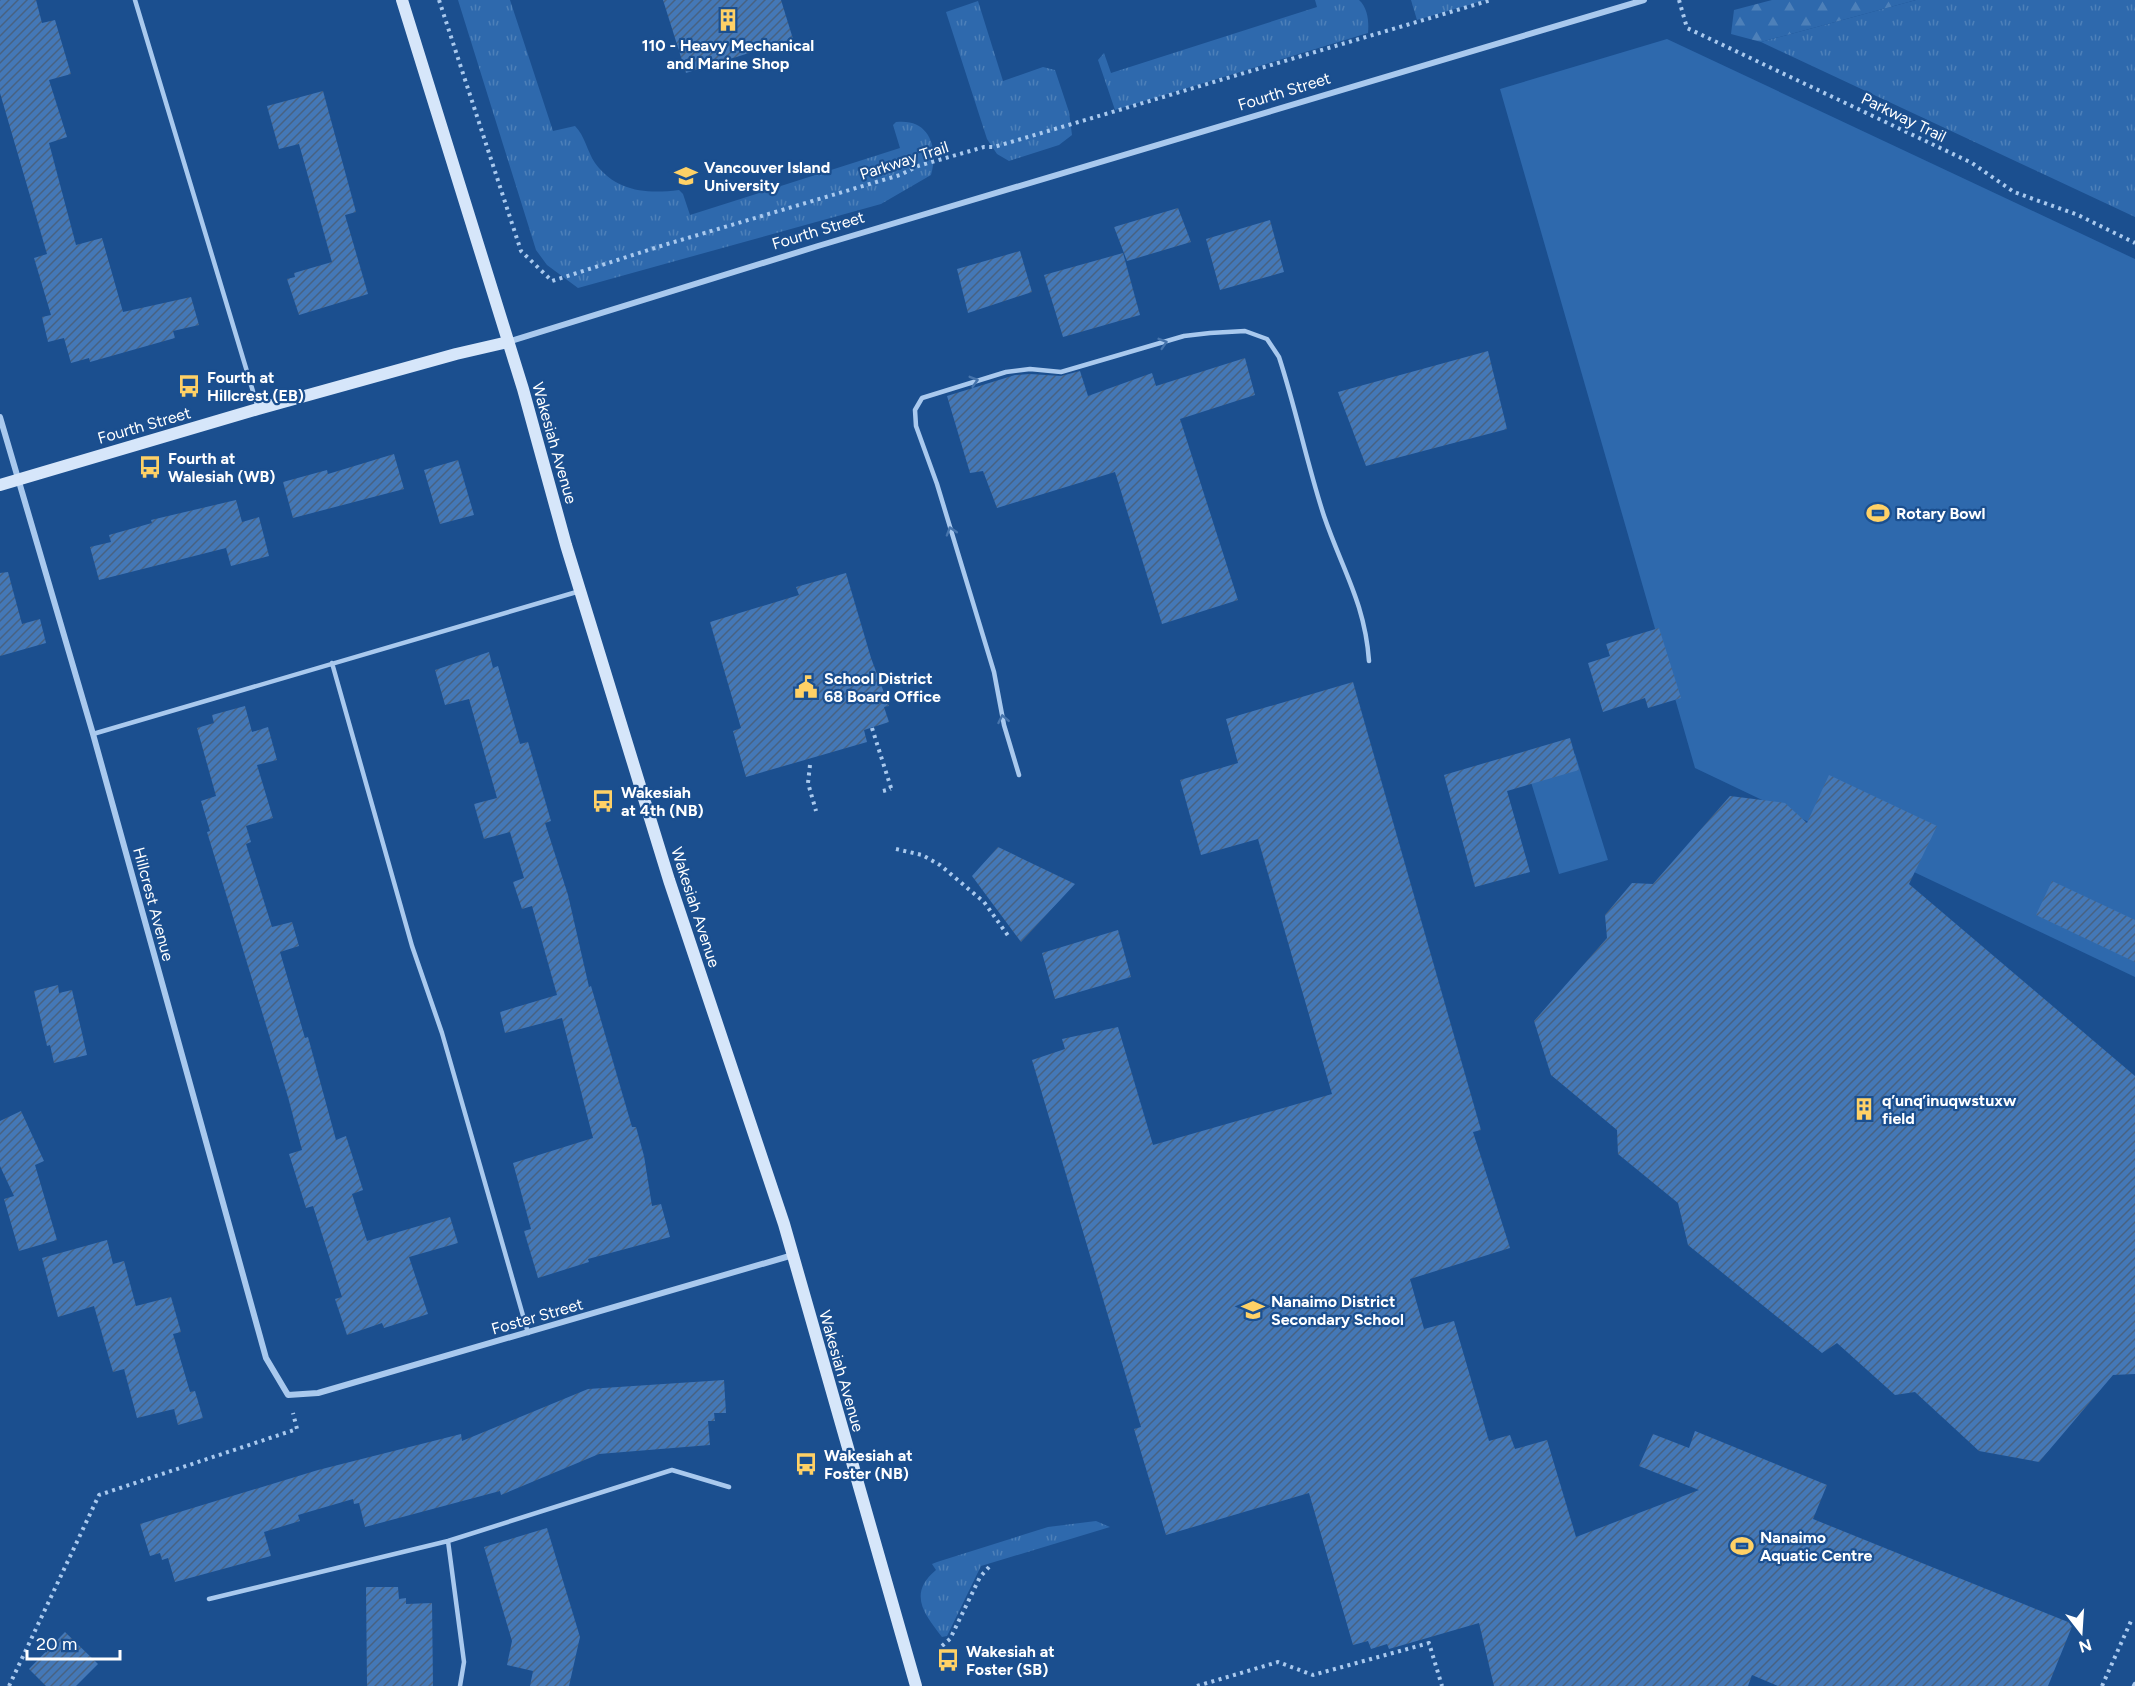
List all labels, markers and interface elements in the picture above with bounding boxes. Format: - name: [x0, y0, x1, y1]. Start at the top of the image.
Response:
- building icon: 110 - Heavy Mechanical and Marine Shop: [715, 7, 741, 33]
- place label: 110 - Heavy Mechanical and Marine Shop: [642, 36, 814, 73]
- street label: Fourth Street: [1235, 68, 1333, 115]
- street label: Parkway Trail: [1858, 89, 1949, 146]
- street label: Parkway Trail: [857, 137, 951, 184]
- place label: Vancouver Island University: [704, 158, 830, 195]
- school or university icon: Vancouver Island University: [673, 163, 699, 189]
- street label: Fourth Street: [769, 207, 867, 254]
- one-way arrow: [1157, 338, 1168, 350]
- place label: Fourth at Hillcrest (EB): [207, 368, 304, 405]
- bus stop icon: Fourth at Hillcrest (EB): [176, 373, 202, 399]
- one-way arrow: [968, 376, 979, 388]
- street label: Wakesiah Avenue: [528, 380, 581, 506]
- street label: Fourth Street: [95, 403, 193, 448]
- place label: Fourth at Walesiah (WB): [168, 449, 275, 486]
- bus stop icon: Fourth at Walesiah (WB): [137, 454, 163, 480]
- sports icon: Rotary Bowl: [1865, 500, 1891, 526]
- place label: Rotary Bowl: [1896, 504, 1986, 523]
- one-way arrow: [946, 526, 958, 537]
- place label: School District 68 Board Office: [824, 669, 941, 706]
- public building icon: School District 68 Board Office: [793, 674, 819, 700]
- one-way arrow: [997, 714, 1010, 724]
- place label: Wakesiah at 4th (NB): [621, 783, 704, 820]
- bus stop icon: Wakesiah at 4th (NB): [590, 788, 616, 814]
- street label: Hillcrest Avenue: [129, 845, 178, 963]
- street label: Wakesiah Avenue: [667, 845, 724, 970]
- place label: q’unq’inuqwstuxw field: [1882, 1091, 2017, 1128]
- building icon: q’unq’inuqwstuxw field: [1851, 1096, 1877, 1122]
- place label: Nanaimo District Secondary School: [1271, 1292, 1404, 1329]
- street label: Foster Street: [489, 1294, 585, 1339]
- school or university icon: Nanaimo District Secondary School: [1240, 1297, 1266, 1323]
- street label: Wakesiah Avenue: [815, 1308, 868, 1434]
- place label: Wakesiah at Foster (NB): [824, 1446, 913, 1483]
- bus stop icon: Wakesiah at Foster (NB): [793, 1451, 819, 1477]
- place label: Nanaimo Aquatic Centre: [1760, 1528, 1873, 1565]
- sports icon: Nanaimo Aquatic Centre: [1729, 1533, 1755, 1559]
- north arrow: [2051, 1602, 2111, 1662]
- scale bar: [27, 1623, 120, 1661]
- text: 20 m: [36, 1633, 77, 1655]
- text: N: [2077, 1635, 2094, 1657]
- place label: Wakesiah at Foster (SB): [966, 1642, 1055, 1679]
- bus stop icon: Wakesiah at Foster (SB): [935, 1647, 961, 1673]

